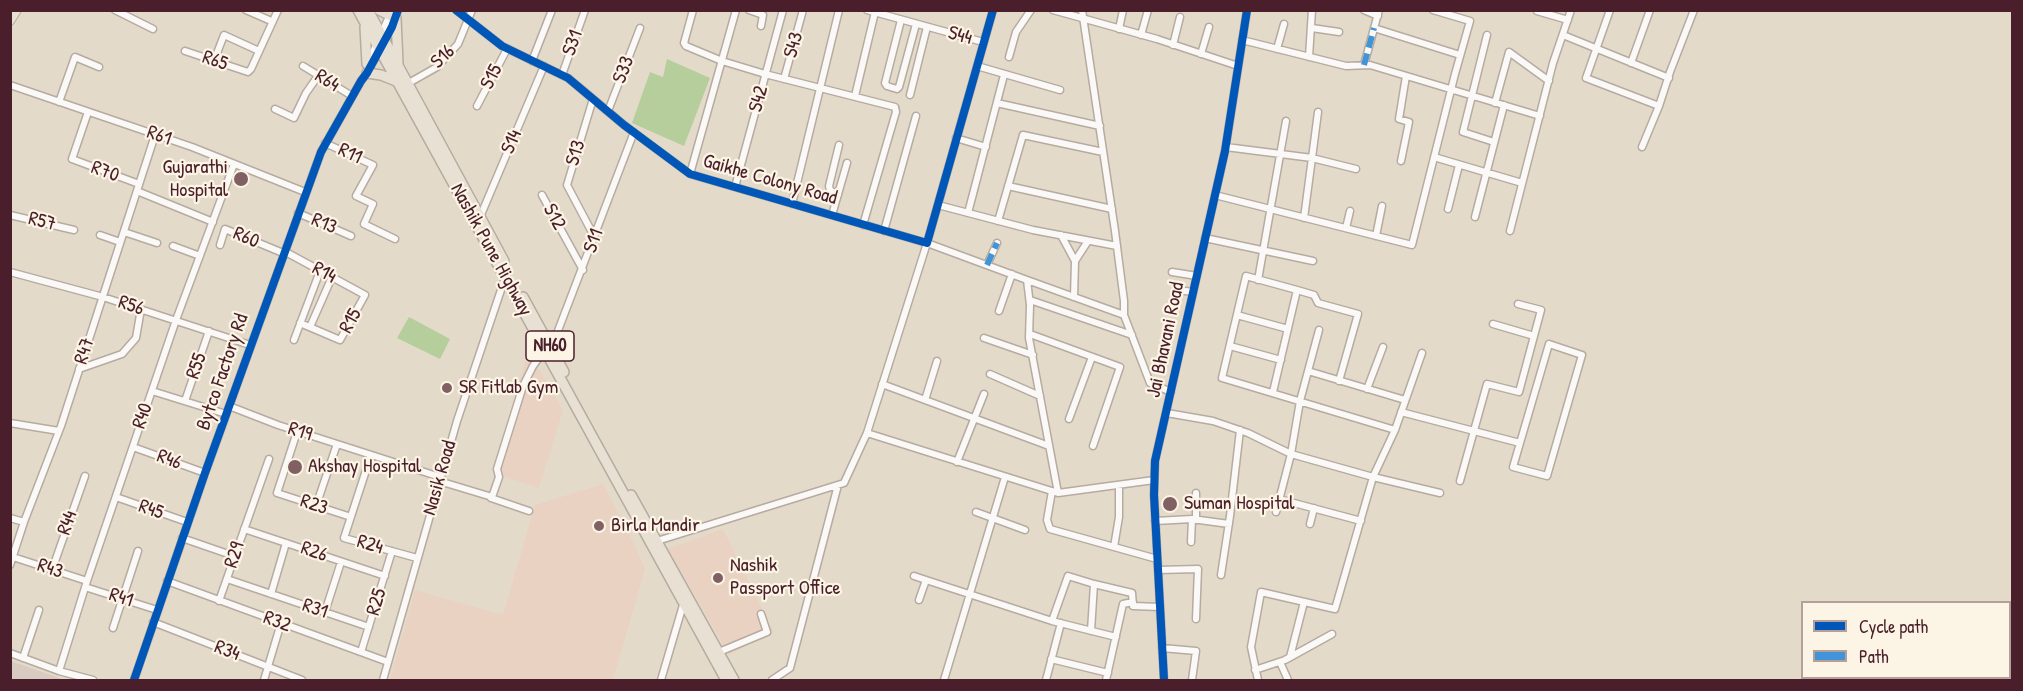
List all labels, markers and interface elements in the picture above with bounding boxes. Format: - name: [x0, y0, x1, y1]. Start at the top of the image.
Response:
- street label: S44: [945, 21, 975, 51]
- street label: S31: [557, 27, 589, 59]
- street label: S43: [779, 30, 809, 60]
- street label: S16: [426, 40, 460, 74]
- street label: R65: [199, 45, 231, 77]
- street label: S33: [608, 53, 640, 87]
- street label: S15: [476, 60, 508, 94]
- street label: R64: [310, 64, 344, 98]
- street label: S42: [744, 83, 774, 115]
- street label: R61: [144, 121, 174, 151]
- street label: S14: [496, 126, 528, 158]
- street label: S13: [561, 137, 591, 169]
- street label: R11: [334, 138, 366, 170]
- street label: Gaikhe Colony Road: [700, 149, 840, 211]
- street label: R70: [88, 156, 122, 188]
- place label: Gujarathi Hospital: [163, 156, 228, 203]
- marker: Gujarathi Hospital: [232, 170, 250, 188]
- street label: Nashik Pune Highway: [445, 180, 537, 320]
- street label: S12: [537, 200, 571, 234]
- street label: R57: [26, 207, 58, 237]
- street label: R13: [308, 208, 340, 240]
- street label: R60: [229, 222, 263, 254]
- street label: S11: [579, 226, 609, 256]
- street label: R14: [308, 257, 340, 289]
- street label: Jai Bhavani Road: [1142, 280, 1190, 400]
- street label: R56: [115, 291, 147, 321]
- street label: R15: [334, 304, 368, 338]
- street label: Bytco Factory Rd: [192, 311, 254, 433]
- road number: NH60: [526, 331, 574, 361]
- street label: R47: [69, 335, 101, 367]
- street label: R55: [181, 350, 213, 382]
- place label: SR Fitlab Gym: [459, 376, 558, 400]
- marker: SR Fitlab Gym: [440, 381, 454, 395]
- street label: R40: [127, 400, 159, 432]
- street label: R19: [285, 417, 315, 447]
- street label: Nasik Road: [418, 438, 462, 518]
- street label: R46: [153, 445, 185, 475]
- place label: Akshay Hospital: [308, 455, 421, 479]
- marker: Akshay Hospital: [286, 458, 304, 476]
- street label: R23: [297, 489, 331, 521]
- place label: Suman Hospital: [1184, 492, 1294, 516]
- street label: R45: [135, 495, 167, 525]
- marker: Suman Hospital: [1161, 495, 1179, 513]
- street label: R44: [53, 508, 83, 538]
- place label: Birla Mandir: [611, 514, 700, 538]
- marker: Birla Mandir: [592, 519, 606, 533]
- street label: R24: [354, 530, 386, 560]
- street label: R26: [298, 536, 330, 568]
- street label: R29: [220, 539, 250, 571]
- street label: R43: [34, 554, 66, 584]
- place label: Nashik Passport Office: [730, 554, 840, 601]
- marker: Nashik Passport Office: [711, 571, 725, 585]
- street label: R41: [106, 583, 136, 613]
- street label: R25: [362, 586, 392, 618]
- street label: R31: [299, 594, 331, 624]
- legend: [1801, 601, 2011, 679]
- street label: R32: [260, 606, 294, 638]
- text: Cycle path: [1859, 614, 1928, 639]
- street label: R34: [211, 635, 243, 667]
- text: Path: [1859, 644, 1888, 669]

